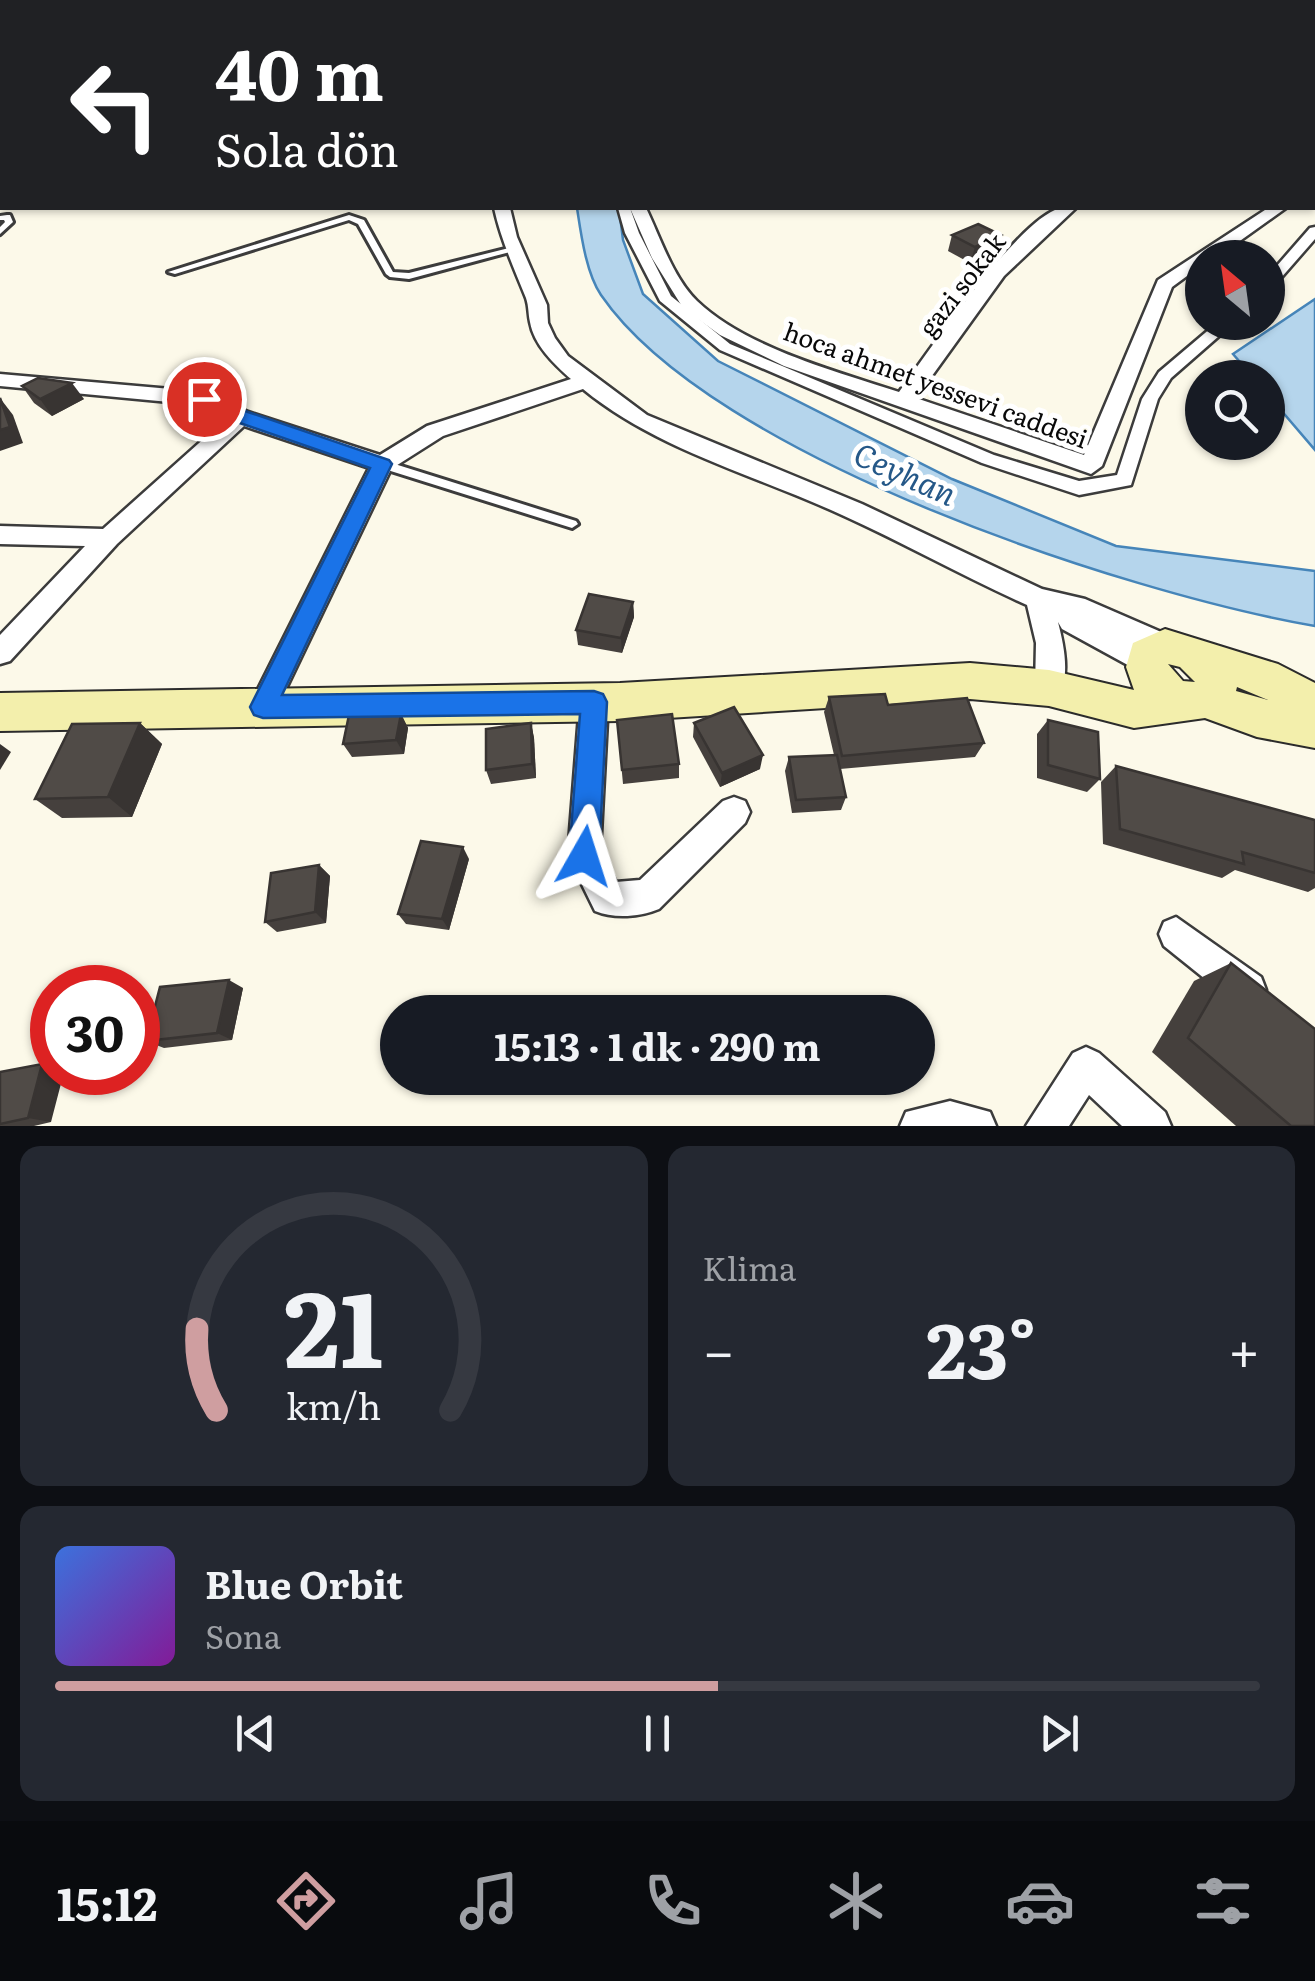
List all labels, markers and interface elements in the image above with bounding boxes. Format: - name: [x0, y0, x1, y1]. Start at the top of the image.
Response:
- text: 40 m: [215, 19, 384, 123]
- icon: left: [50, 40, 180, 170]
- text: Sola dön: [215, 114, 399, 181]
- street label: gazi sokak: [909, 224, 1014, 344]
- north arrow: [1185, 240, 1285, 340]
- map controls: [1185, 240, 1285, 460]
- street label: hoca ahmet yessevi caddesi: [779, 312, 1093, 456]
- pin: [162, 357, 247, 442]
- button: search: [1185, 360, 1285, 460]
- icon: arrive: [177, 372, 232, 427]
- water label: Ceyhan: [847, 428, 965, 516]
- position arrow: [532, 804, 636, 908]
- speed limit sign: 30: [30, 965, 160, 1095]
- text: 15:13 · 1 dk · 290 m: [494, 1016, 821, 1073]
- text: Klima: [703, 1243, 796, 1291]
- text: 21: [284, 1246, 383, 1400]
- text: 23°: [926, 1291, 1036, 1402]
- text: −: [703, 1307, 735, 1389]
- text: +: [1228, 1307, 1260, 1389]
- text: km/h: [286, 1378, 381, 1431]
- text: Blue Orbit: [205, 1554, 403, 1611]
- text: Sona: [205, 1611, 281, 1659]
- icon: previous: [228, 1706, 283, 1761]
- icon: pause: [630, 1706, 685, 1761]
- icon: next: [1032, 1706, 1087, 1761]
- icon: directions: [271, 1866, 341, 1936]
- icon: music: [454, 1866, 524, 1936]
- icon: phone: [638, 1866, 708, 1936]
- icon: climate: [821, 1866, 891, 1936]
- icon: car: [1005, 1866, 1075, 1936]
- icon: filters: [1188, 1866, 1258, 1936]
- text: 15:12: [57, 1868, 157, 1935]

